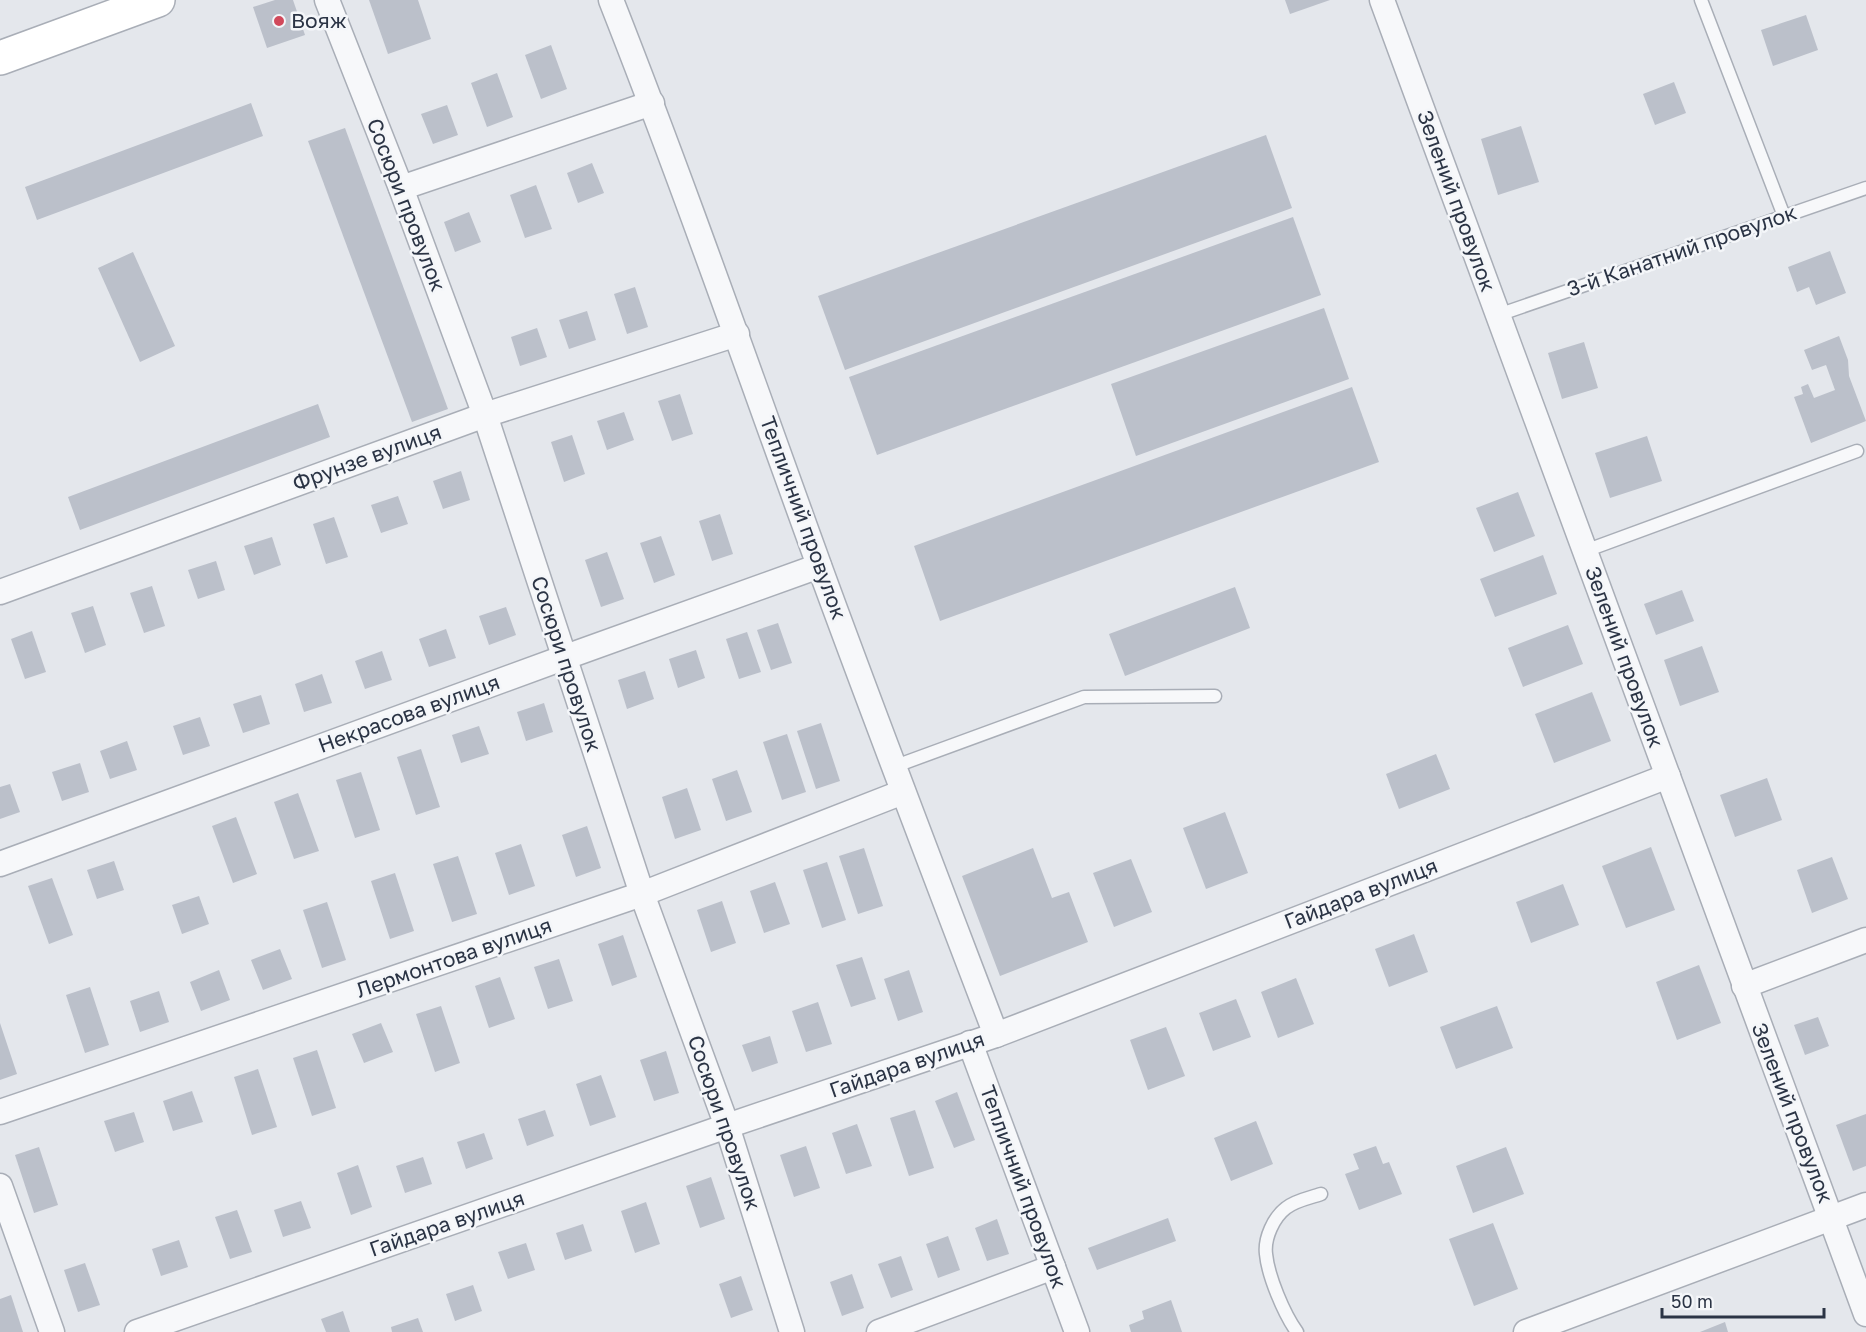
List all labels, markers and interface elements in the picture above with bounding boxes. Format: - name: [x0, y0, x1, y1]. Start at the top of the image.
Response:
- place label: Вояж: [291, 7, 347, 33]
- marker: Вояж: [272, 14, 286, 28]
- street label: Зелений провулок: [1412, 106, 1502, 295]
- street label: Сосюри провулок: [362, 114, 452, 295]
- street label: 3-й Канатний провулок: [1564, 199, 1800, 302]
- street label: Тепличний провулок: [755, 413, 853, 623]
- street label: Фрунзе вулиця: [289, 418, 445, 496]
- street label: Зелений провулок: [1580, 562, 1670, 751]
- street label: Сосюри провулок: [526, 572, 608, 755]
- street label: Некрасова вулиця: [314, 668, 503, 758]
- street label: Гайдара вулиця: [1280, 852, 1441, 934]
- street label: Лермонтова вулиця: [352, 911, 555, 1003]
- street label: Зелений провулок: [1746, 1019, 1839, 1207]
- street label: Гайдара вулиця: [826, 1025, 988, 1103]
- street label: Сосюри провулок: [683, 1032, 767, 1214]
- street label: Тепличний провулок: [975, 1082, 1073, 1292]
- street label: Гайдара вулиця: [366, 1184, 528, 1262]
- scale bar: [1662, 1281, 1824, 1319]
- text: 50 m: [1671, 1290, 1713, 1312]

